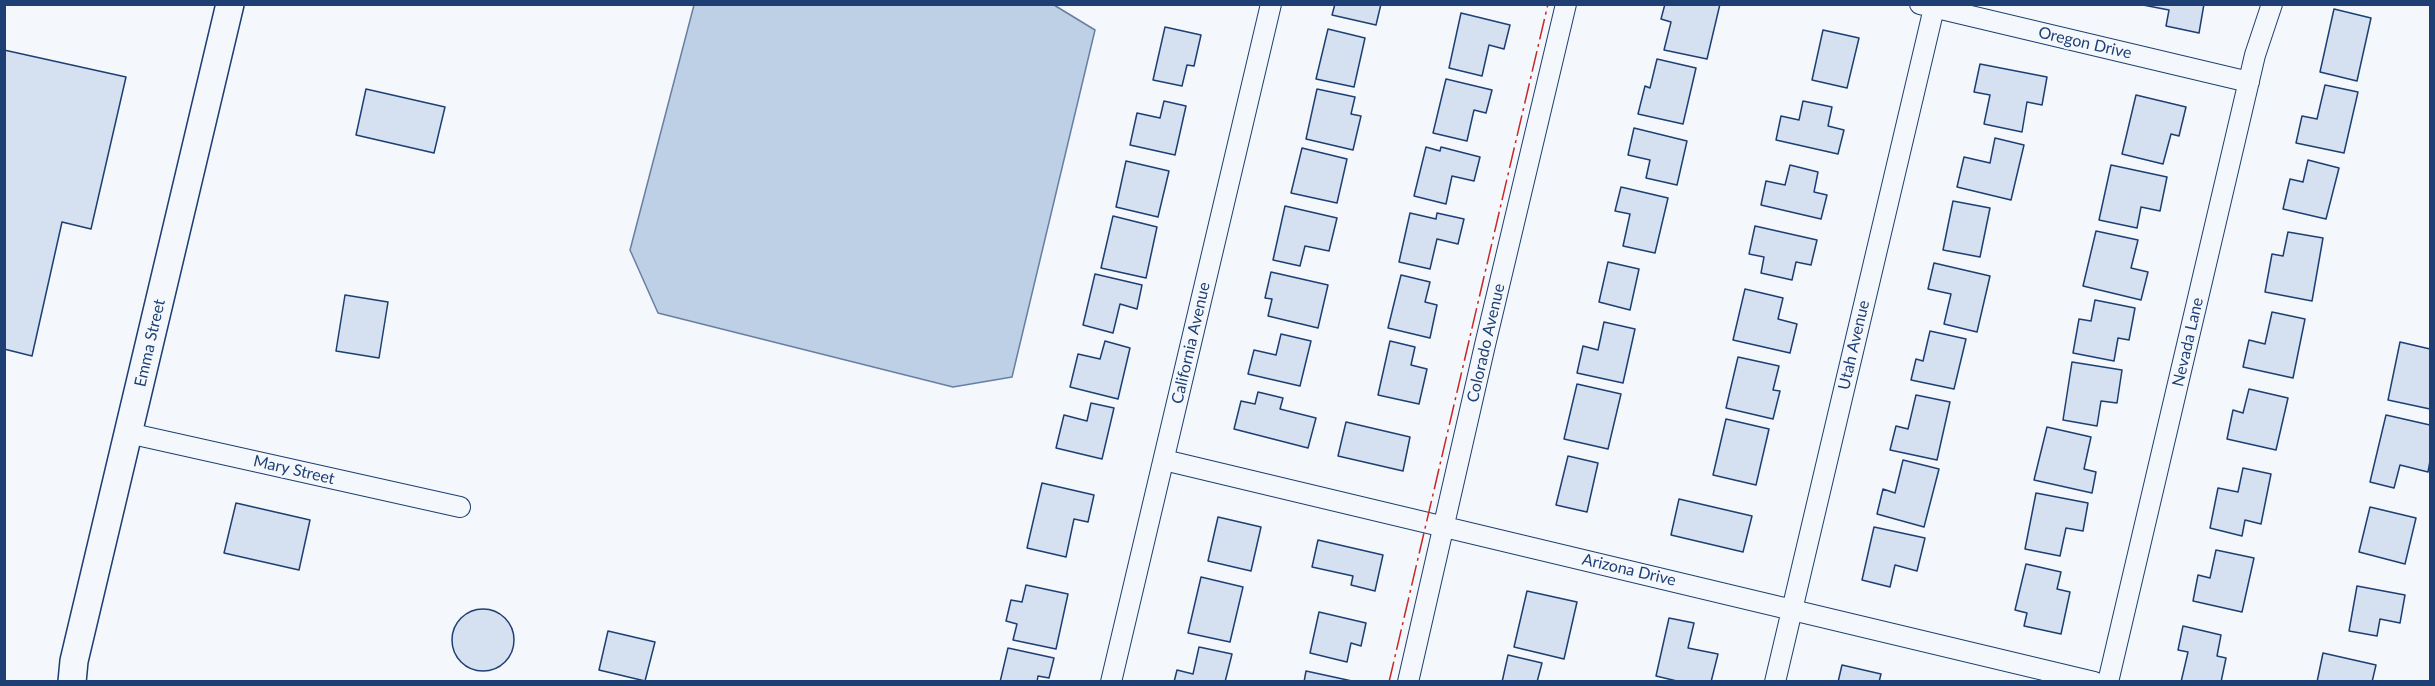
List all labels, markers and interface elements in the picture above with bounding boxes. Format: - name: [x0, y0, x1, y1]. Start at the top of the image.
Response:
- street label: Oregon Drive: [2037, 23, 2133, 63]
- street label: California Avenue: [1168, 280, 1214, 406]
- street label: Colorado Avenue: [1463, 282, 1509, 404]
- street label: Nevada Lane: [2168, 296, 2208, 388]
- street label: Emma Street: [131, 297, 169, 389]
- street label: Utah Avenue: [1834, 298, 1874, 392]
- street label: Mary Street: [251, 451, 337, 489]
- street label: Arizona Drive: [1580, 550, 1678, 590]

